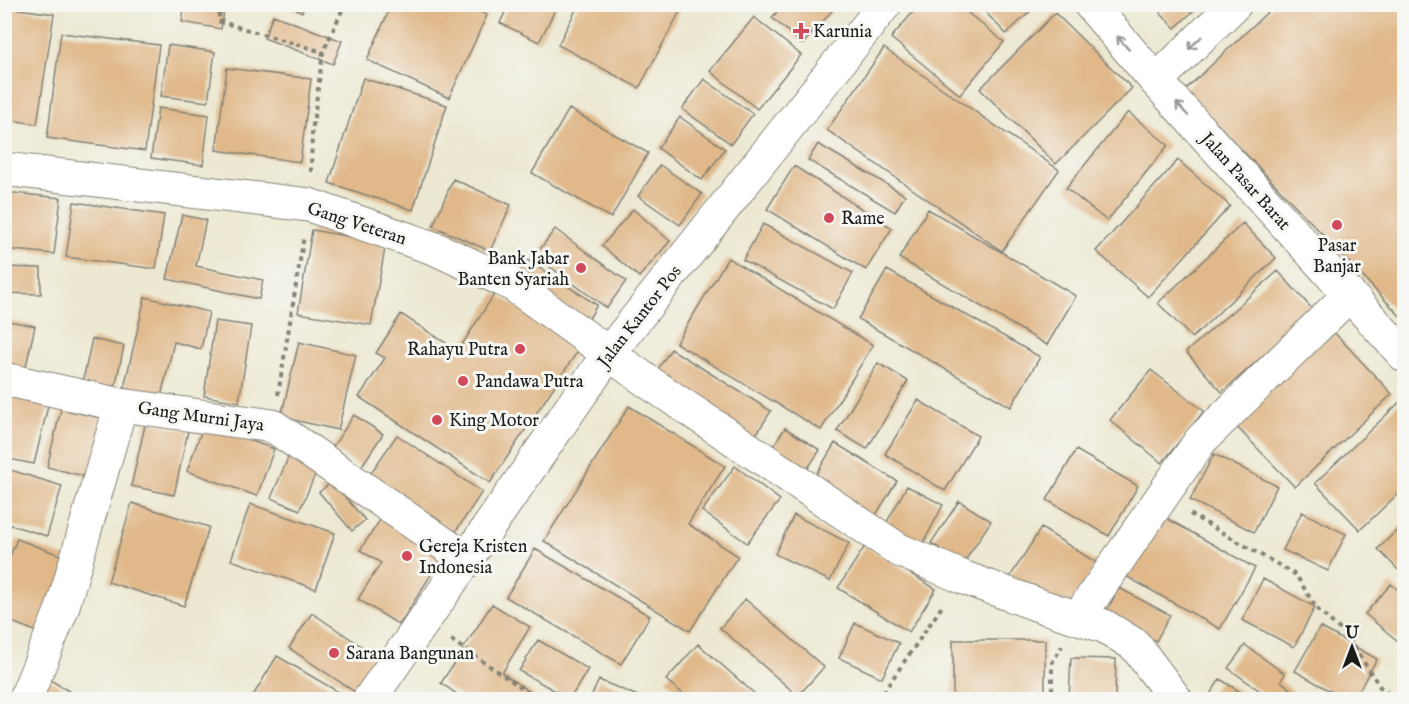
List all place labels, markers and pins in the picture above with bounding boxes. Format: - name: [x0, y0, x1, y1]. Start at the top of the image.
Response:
- place label: Karunia: [813, 21, 872, 44]
- marker: Karunia: [794, 24, 808, 38]
- place label: Rame: [841, 208, 885, 231]
- marker: Rame: [822, 211, 836, 225]
- marker: Pasar Banjar: [1330, 218, 1344, 232]
- place label: Pasar Banjar: [1313, 235, 1361, 279]
- place label: Bank Jabar Banten Syariah: [458, 248, 569, 292]
- marker: Bank Jabar Banten Syariah: [574, 261, 588, 275]
- place label: Rahayu Putra: [407, 339, 508, 362]
- marker: Rahayu Putra: [513, 342, 527, 356]
- place label: Pandawa Putra: [475, 371, 584, 394]
- marker: Pandawa Putra: [456, 374, 470, 388]
- place label: King Motor: [449, 410, 539, 433]
- marker: King Motor: [430, 413, 444, 427]
- place label: Gereja Kristen Indonesia: [419, 536, 528, 580]
- marker: Gereja Kristen Indonesia: [400, 549, 414, 563]
- place label: Sarana Bangunan: [346, 643, 474, 666]
- marker: Sarana Bangunan: [327, 646, 341, 660]

